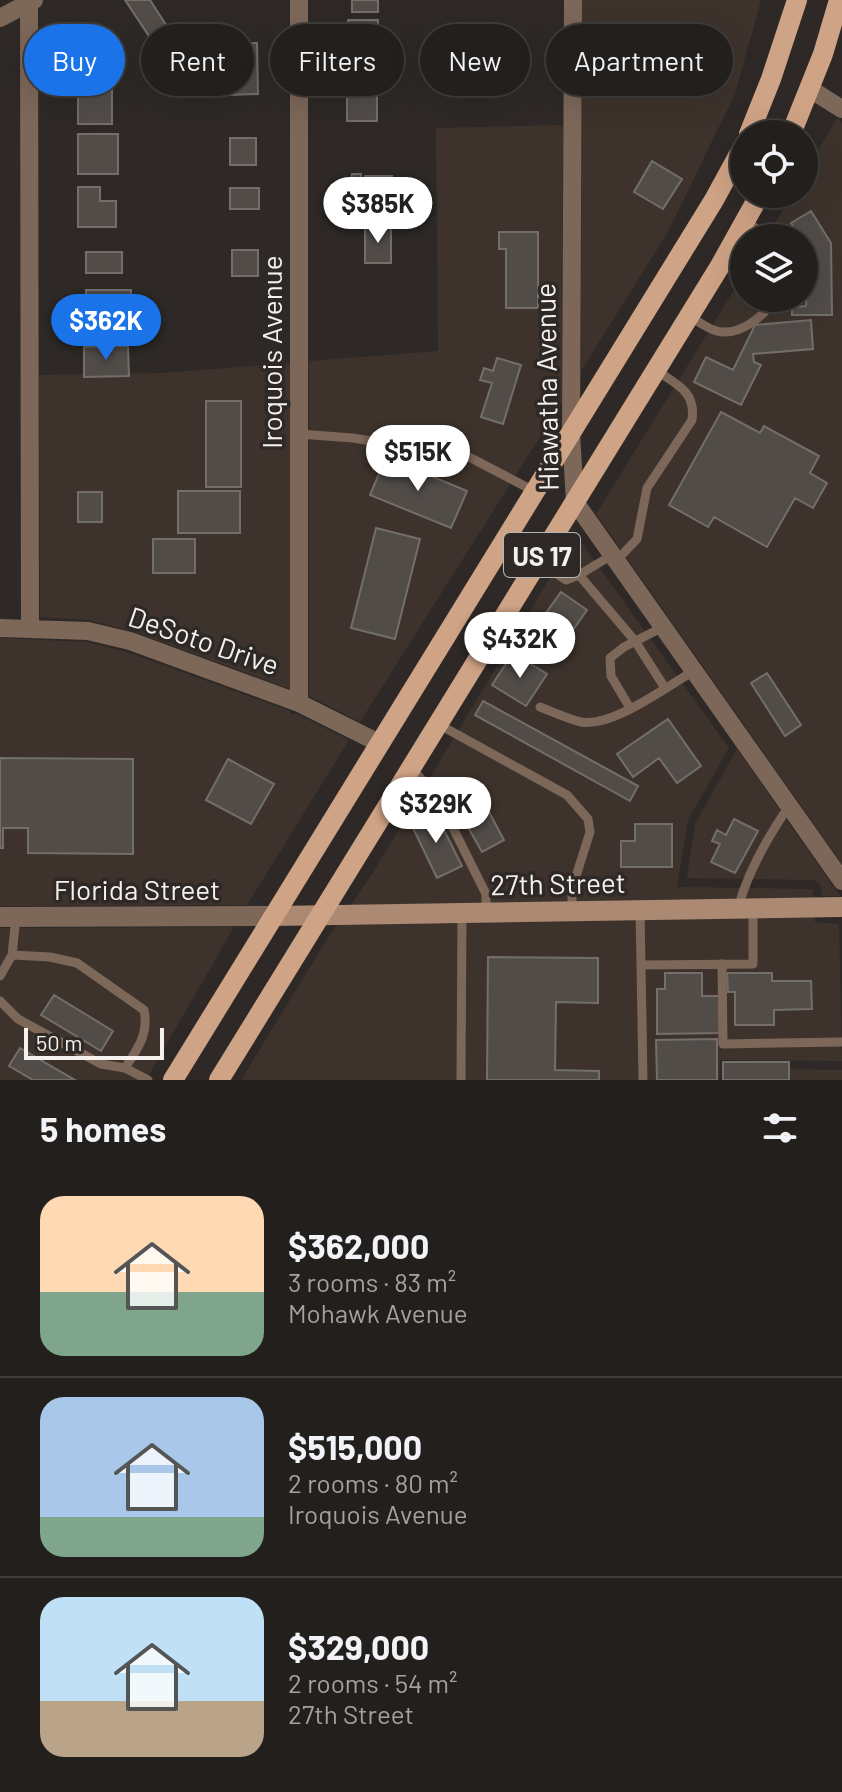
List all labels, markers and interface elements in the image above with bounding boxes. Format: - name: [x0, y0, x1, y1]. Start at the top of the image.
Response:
- chip: Buy: [24, 24, 125, 96]
- chip: Rent: [141, 24, 254, 96]
- chip: Filters: [270, 24, 404, 96]
- chip: New: [420, 24, 530, 96]
- chip: Apartment: [546, 24, 733, 96]
- map controls: [730, 120, 818, 312]
- button: locate: [730, 120, 818, 208]
- pin: $385K: [322, 177, 434, 245]
- text: $385K: [341, 187, 415, 218]
- button: layers: [730, 224, 818, 312]
- street label: Iroquois Avenue: [254, 255, 288, 449]
- street label: Hiawatha Avenue: [527, 283, 565, 491]
- pin: $362K: [50, 294, 162, 362]
- text: $362K: [69, 304, 143, 335]
- pin: $515K: [362, 425, 474, 493]
- text: $515K: [384, 435, 452, 466]
- road number: US 17: [504, 533, 580, 577]
- street label: DeSoto Drive: [124, 598, 284, 682]
- pin: $432K: [464, 612, 576, 680]
- text: $432K: [482, 622, 558, 653]
- pin: $329K: [380, 777, 492, 845]
- text: $329K: [399, 787, 473, 818]
- street label: 27th Street: [490, 865, 626, 901]
- street label: Florida Street: [54, 872, 220, 906]
- scale bar: [24, 1024, 164, 1060]
- text: 50 m: [36, 1029, 82, 1055]
- icon: filters: [758, 1106, 802, 1150]
- text: 5 homes: [40, 1108, 166, 1149]
- text: $362,000: [288, 1225, 429, 1266]
- icon: home: [104, 1228, 200, 1324]
- text: 3 rooms · 83 m²: [288, 1266, 456, 1297]
- text: Mohawk Avenue: [288, 1297, 468, 1328]
- text: $515,000: [288, 1426, 422, 1467]
- icon: home: [104, 1429, 200, 1525]
- text: 2 rooms · 80 m²: [288, 1467, 458, 1498]
- text: Iroquois Avenue: [288, 1498, 468, 1529]
- text: $329,000: [288, 1626, 429, 1667]
- icon: home: [104, 1629, 200, 1725]
- text: 2 rooms · 54 m²: [288, 1667, 458, 1698]
- text: 27th Street: [288, 1698, 414, 1729]

